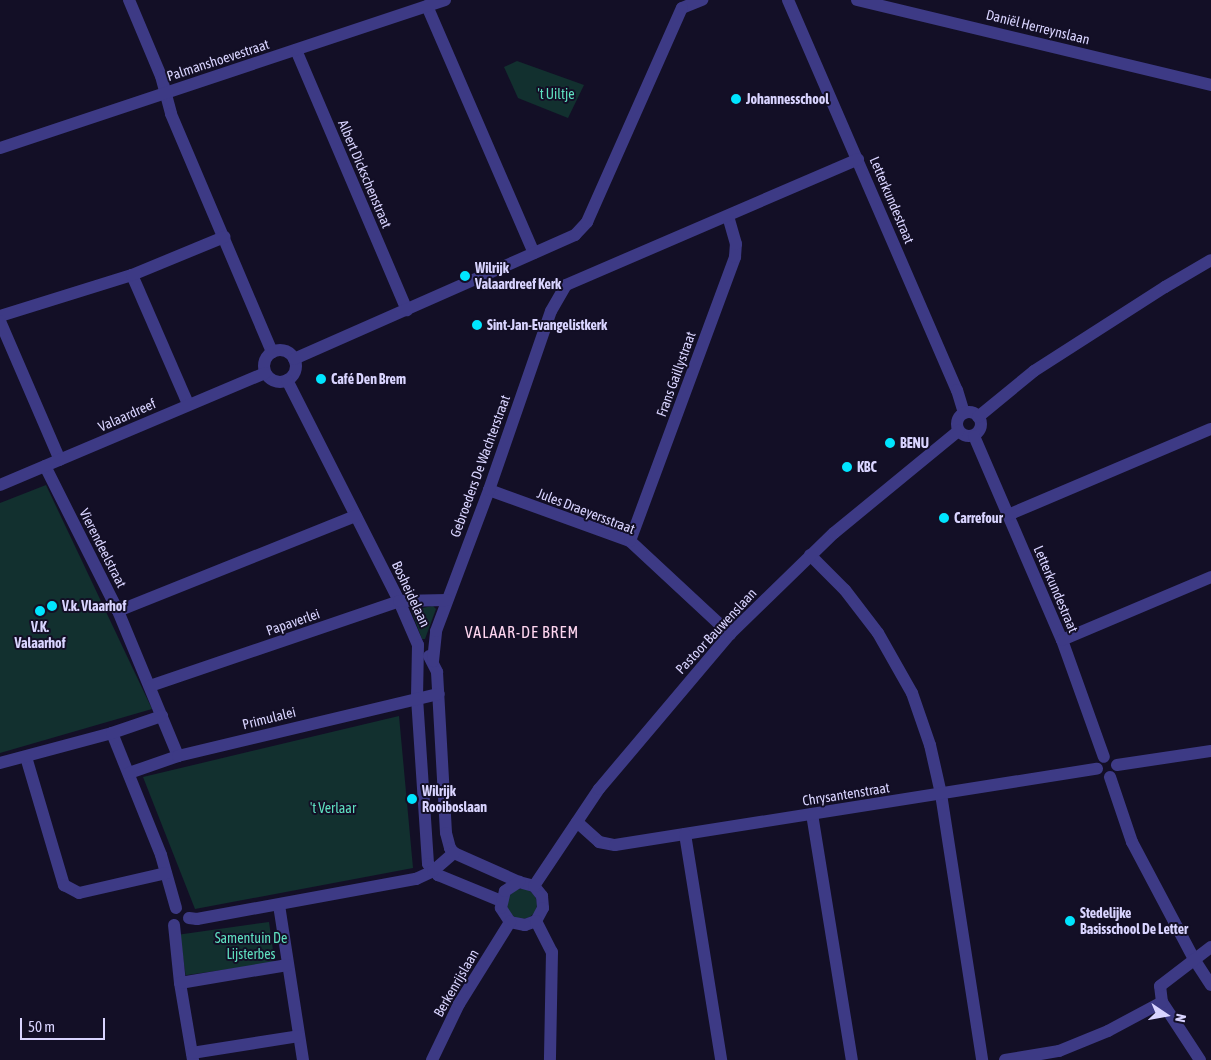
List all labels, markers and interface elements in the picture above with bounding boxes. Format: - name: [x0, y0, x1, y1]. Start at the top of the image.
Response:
- street label: Daniël Herreynslaan: [984, 6, 1092, 48]
- street label: Palmanshoevestraat: [165, 36, 271, 84]
- park label: 't Uiltje: [537, 86, 575, 102]
- place label: Johannesschool: [746, 91, 829, 107]
- marker: Johannesschool: [730, 93, 742, 105]
- street label: Albert Dickschenstraat: [335, 117, 395, 231]
- street label: Letterkundestraat: [866, 154, 918, 246]
- place label: Wilrijk Valaardreef Kerk: [475, 260, 561, 292]
- marker: Wilrijk Valaardreef Kerk: [459, 270, 471, 282]
- place label: Sint-Jan-Evangelistkerk: [487, 317, 607, 333]
- marker: Sint-Jan-Evangelistkerk: [471, 319, 483, 331]
- street label: Frans Gaillystraat: [653, 329, 699, 419]
- place label: Café Den Brem: [331, 371, 406, 387]
- marker: Café Den Brem: [315, 373, 327, 385]
- street label: Gebroeders De Wachterstraat: [446, 393, 514, 539]
- street label: Valaardreef: [96, 395, 158, 435]
- place label: BENU: [900, 435, 929, 451]
- marker: BENU: [884, 437, 896, 449]
- place label: KBC: [857, 459, 877, 475]
- marker: KBC: [841, 461, 853, 473]
- street label: Jules Draeyersstraat: [535, 485, 637, 537]
- street label: Vierendeelstraat: [76, 506, 130, 590]
- place label: Carrefour: [954, 510, 1003, 526]
- marker: Carrefour: [938, 512, 950, 524]
- street label: Letterkundestraat: [1030, 543, 1082, 635]
- street label: Bosheidelaan: [388, 558, 434, 630]
- street label: Pastoor Bauwenslaan: [672, 585, 760, 677]
- place label: V.k. Vlaarhof: [62, 598, 126, 614]
- marker: V.k. Vlaarhof: [46, 600, 58, 612]
- marker: V.K. Valaarhof: [34, 605, 46, 617]
- street label: Papaverlei: [264, 605, 322, 639]
- place label: V.K. Valaarhof: [14, 619, 66, 652]
- district label: VALAAR-DE BREM: [463, 622, 581, 642]
- street label: Primulalei: [241, 703, 297, 733]
- street label: Chrysantenstraat: [801, 779, 891, 809]
- place label: Wilrijk Rooiboslaan: [422, 783, 487, 816]
- marker: Wilrijk Rooiboslaan: [406, 793, 418, 805]
- park label: 't Verlaar: [310, 800, 356, 816]
- place label: Stedelijke Basisschool De Letter: [1080, 905, 1188, 938]
- marker: Stedelijke Basisschool De Letter: [1064, 915, 1076, 927]
- park label: Samentuin De Lijsterbes: [215, 930, 287, 962]
- street label: Berkenrijslaan: [430, 946, 482, 1020]
- north arrow: [1141, 990, 1191, 1040]
- scale bar: [22, 1008, 108, 1040]
- text: N: [1172, 1012, 1189, 1024]
- text: 50 m: [28, 1018, 55, 1035]

